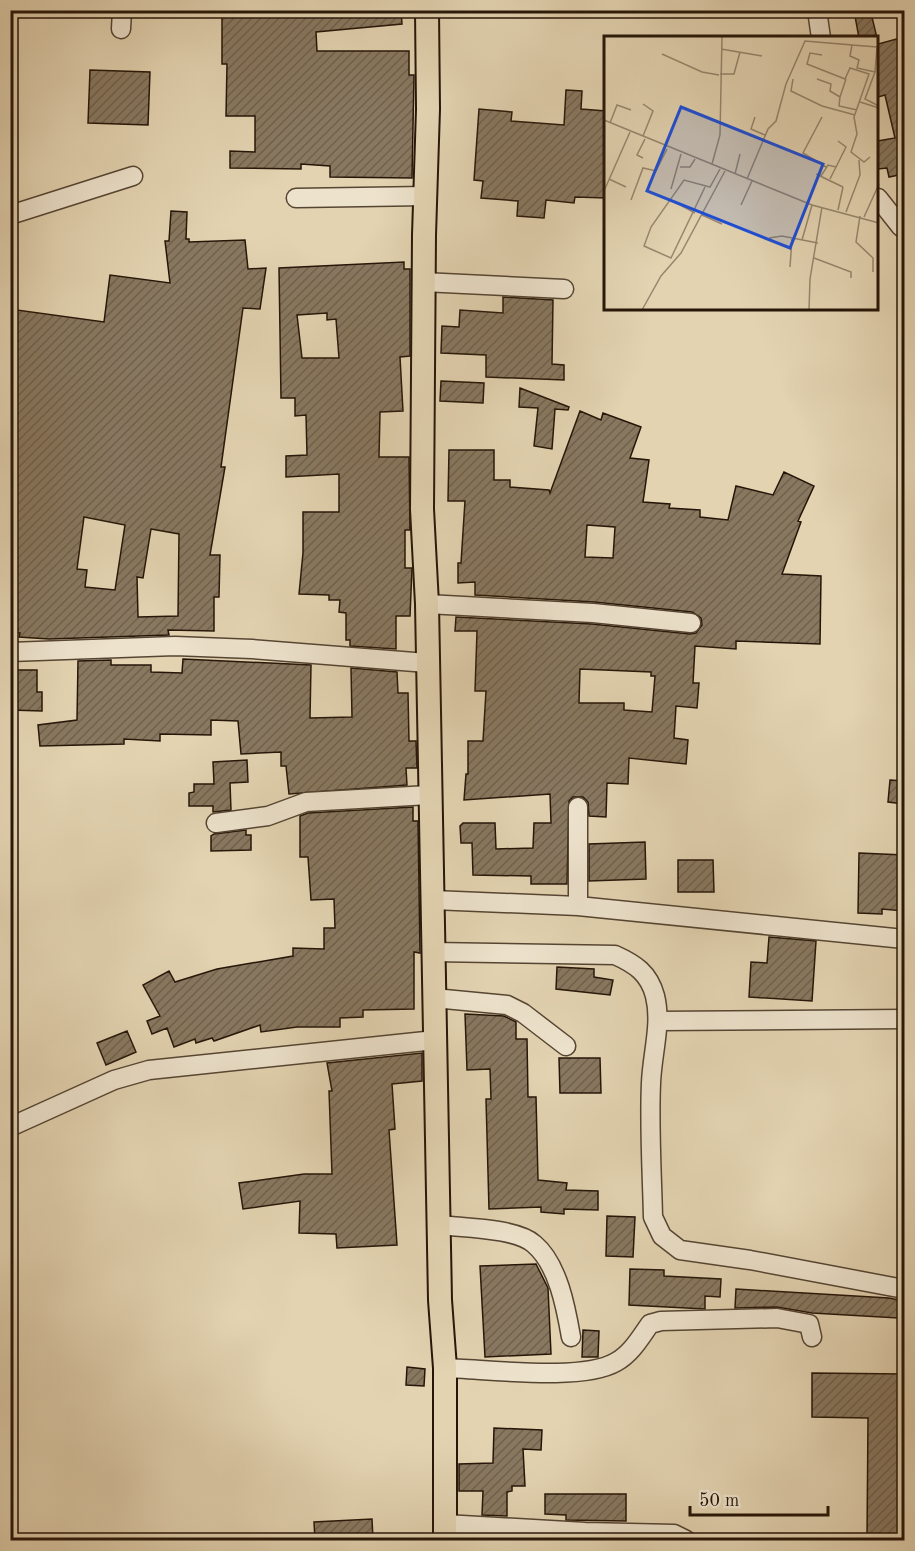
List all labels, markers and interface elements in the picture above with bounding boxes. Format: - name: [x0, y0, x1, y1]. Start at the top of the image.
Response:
- inset map: [604, 36, 879, 310]
- scale bar: [690, 1479, 828, 1517]
- text: 50 m: [699, 1492, 739, 1510]

